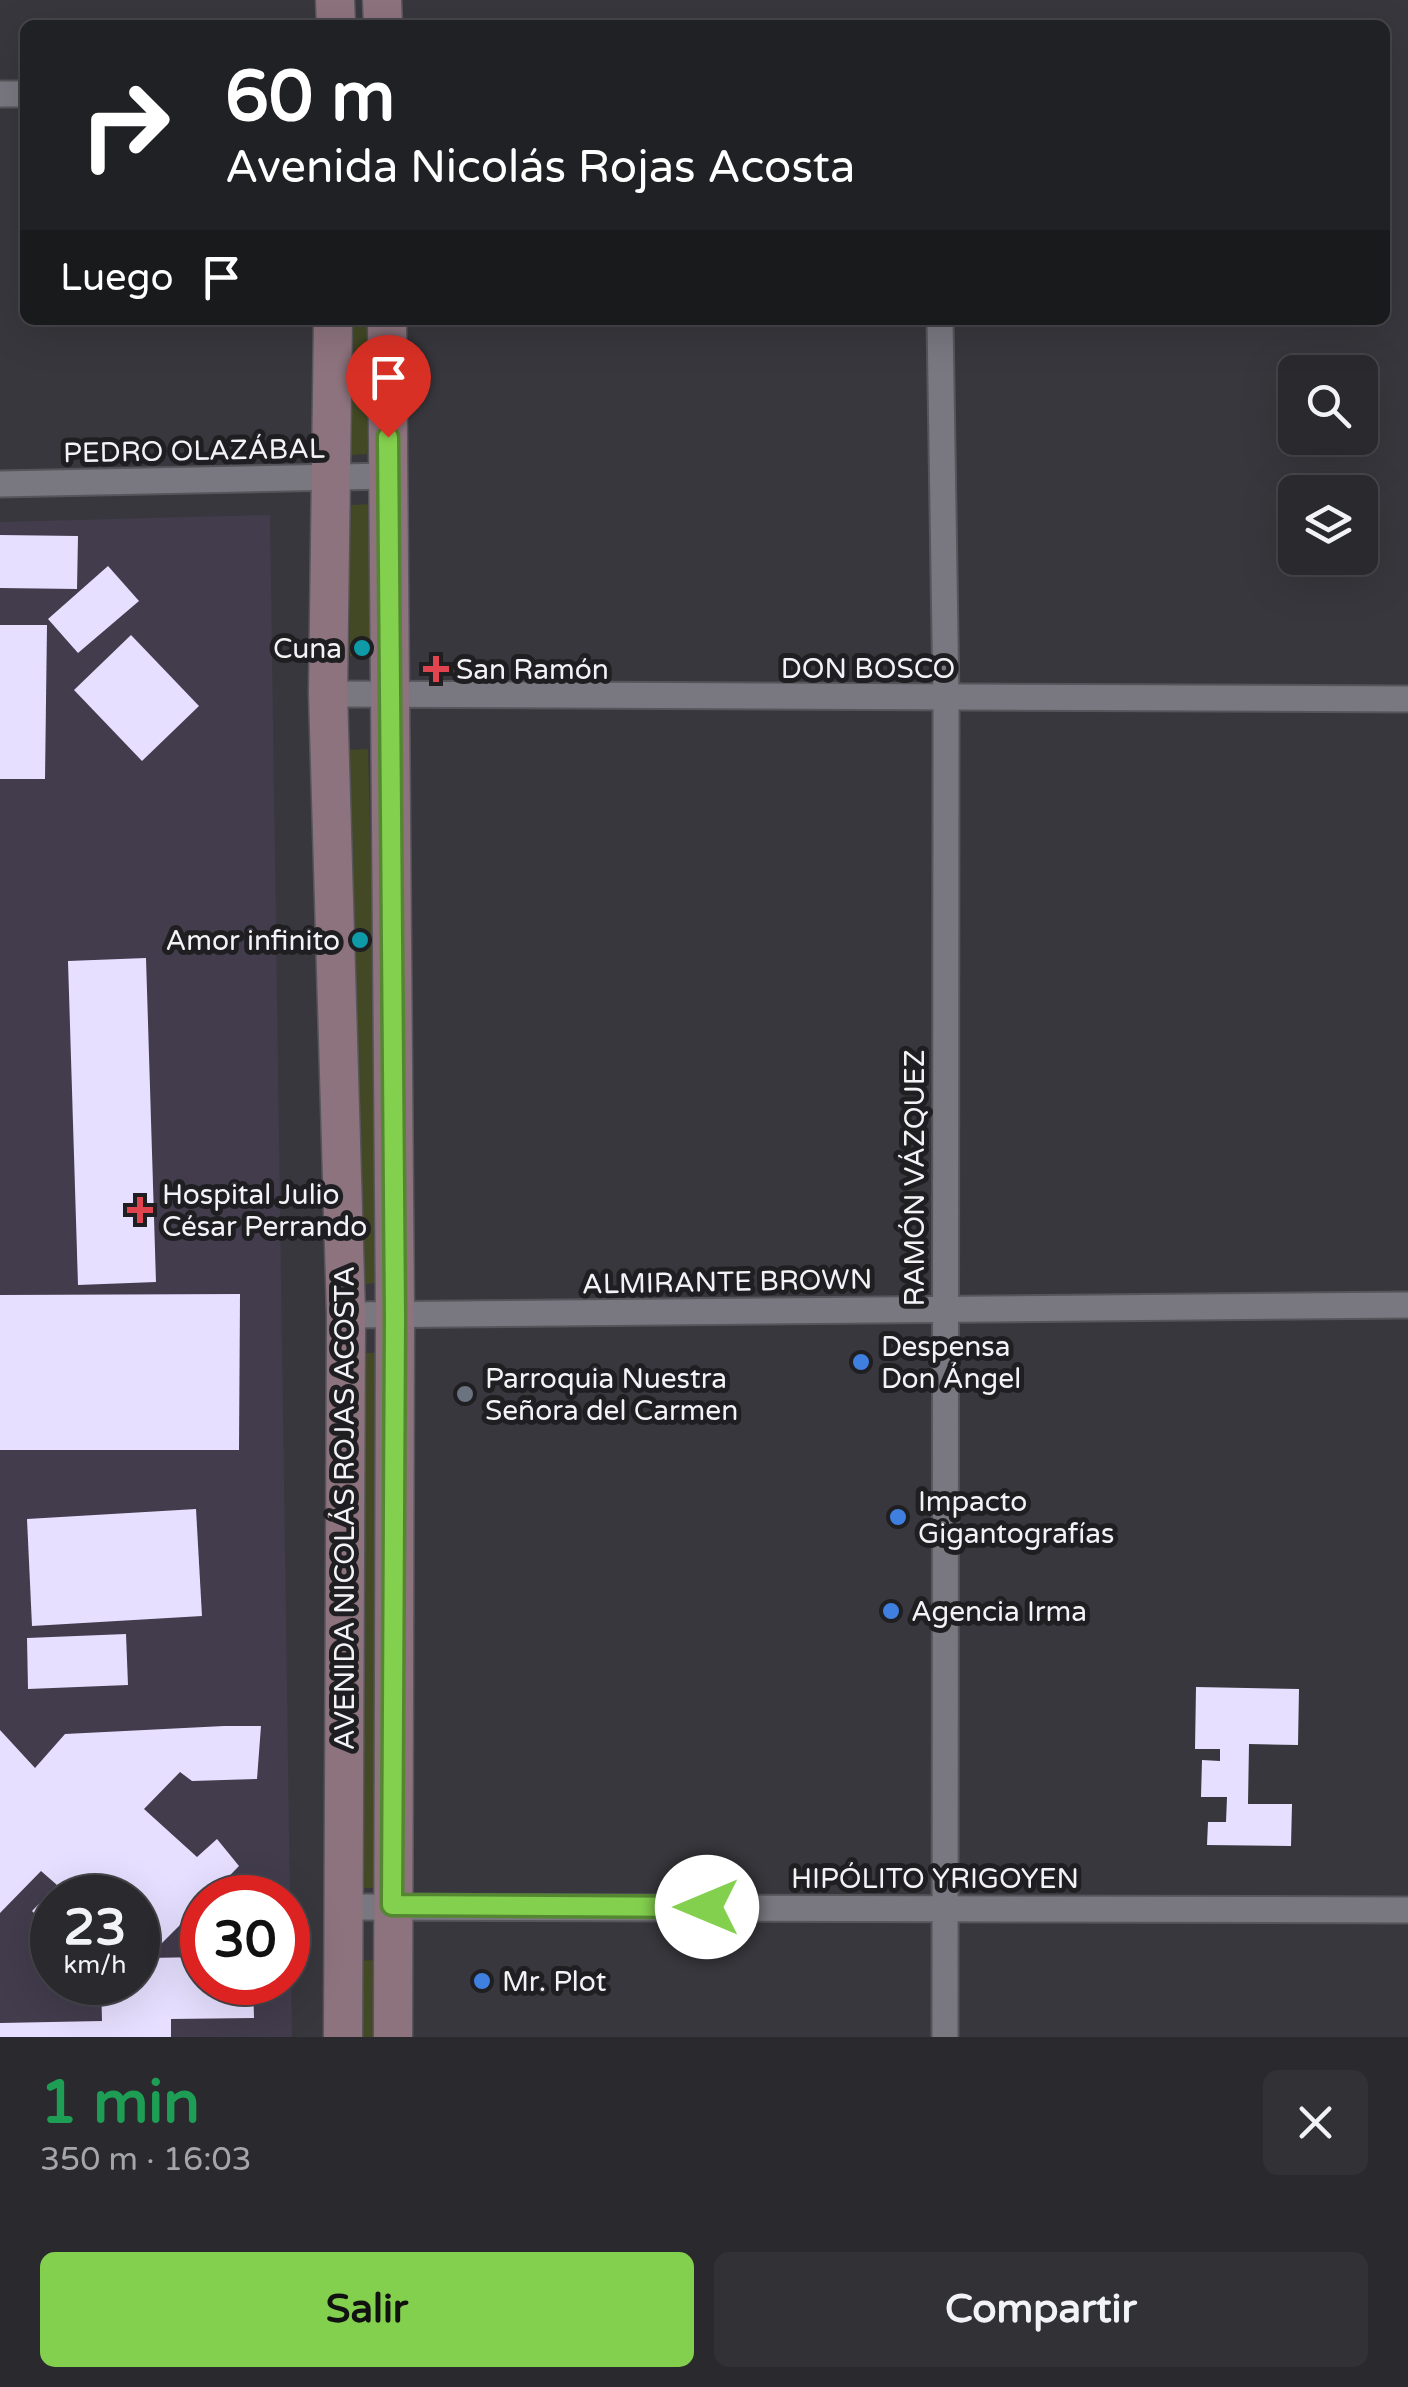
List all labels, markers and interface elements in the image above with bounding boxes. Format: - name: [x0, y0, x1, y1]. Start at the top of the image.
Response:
- text: 60 m: [225, 56, 395, 140]
- icon: right: [60, 60, 190, 190]
- text: Avenida Nicolás Rojas Acosta: [225, 141, 855, 195]
- icon: arrive: [194, 250, 249, 305]
- text: Luego: [60, 255, 174, 301]
- pin: [346, 335, 431, 438]
- icon: arrive: [361, 350, 416, 405]
- map controls: [1278, 355, 1378, 575]
- button: search: [1278, 355, 1378, 455]
- street label: PEDRO OLAZÁBAL: [63, 432, 325, 470]
- button: layers: [1278, 475, 1378, 575]
- place label: Cuna: [273, 632, 342, 666]
- marker: Cuna: [351, 637, 373, 659]
- street label: DON BOSCO: [781, 652, 955, 686]
- place label: San Ramón: [456, 653, 609, 687]
- marker: San Ramón: [425, 658, 447, 680]
- place label: Amor infinito: [166, 924, 340, 958]
- marker: Amor infinito: [349, 929, 371, 951]
- street label: RAMÓN VÁZQUEZ: [898, 1049, 932, 1307]
- place label: Hospital Julio César Perrando: [162, 1178, 367, 1244]
- marker: Hospital Julio César Perrando: [127, 1197, 153, 1223]
- street label: ALMIRANTE BROWN: [582, 1262, 873, 1302]
- street label: AVENIDA NICOLÁS ROJAS ACOSTA: [328, 1266, 362, 1750]
- place label: Despensa Don Ángel: [881, 1330, 1021, 1396]
- marker: Despensa Don Ángel: [850, 1351, 872, 1373]
- place label: Parroquia Nuestra Señora del Carmen: [485, 1362, 738, 1428]
- marker: Parroquia Nuestra Señora del Carmen: [454, 1383, 476, 1405]
- place label: Impacto Gigantografías: [918, 1485, 1114, 1551]
- marker: Impacto Gigantografías: [887, 1506, 909, 1528]
- place label: Agencia Irma: [911, 1595, 1087, 1629]
- marker: Agencia Irma: [880, 1600, 902, 1622]
- position arrow: [655, 1855, 759, 1959]
- street label: HIPÓLITO YRIGOYEN: [791, 1862, 1079, 1896]
- speed limit sign: 30: [180, 1875, 310, 2005]
- text: 23: [64, 1898, 126, 1958]
- text: km/h: [64, 1950, 126, 1980]
- place label: Mr. Plot: [502, 1965, 607, 1999]
- marker: Mr. Plot: [471, 1970, 493, 1992]
- text: 1 min: [40, 2067, 200, 2139]
- button: close: [1263, 2070, 1368, 2175]
- text: 350 m · 16:03: [40, 2141, 252, 2179]
- button: Salir: [40, 2252, 694, 2367]
- button: Compartir: [714, 2252, 1368, 2367]

